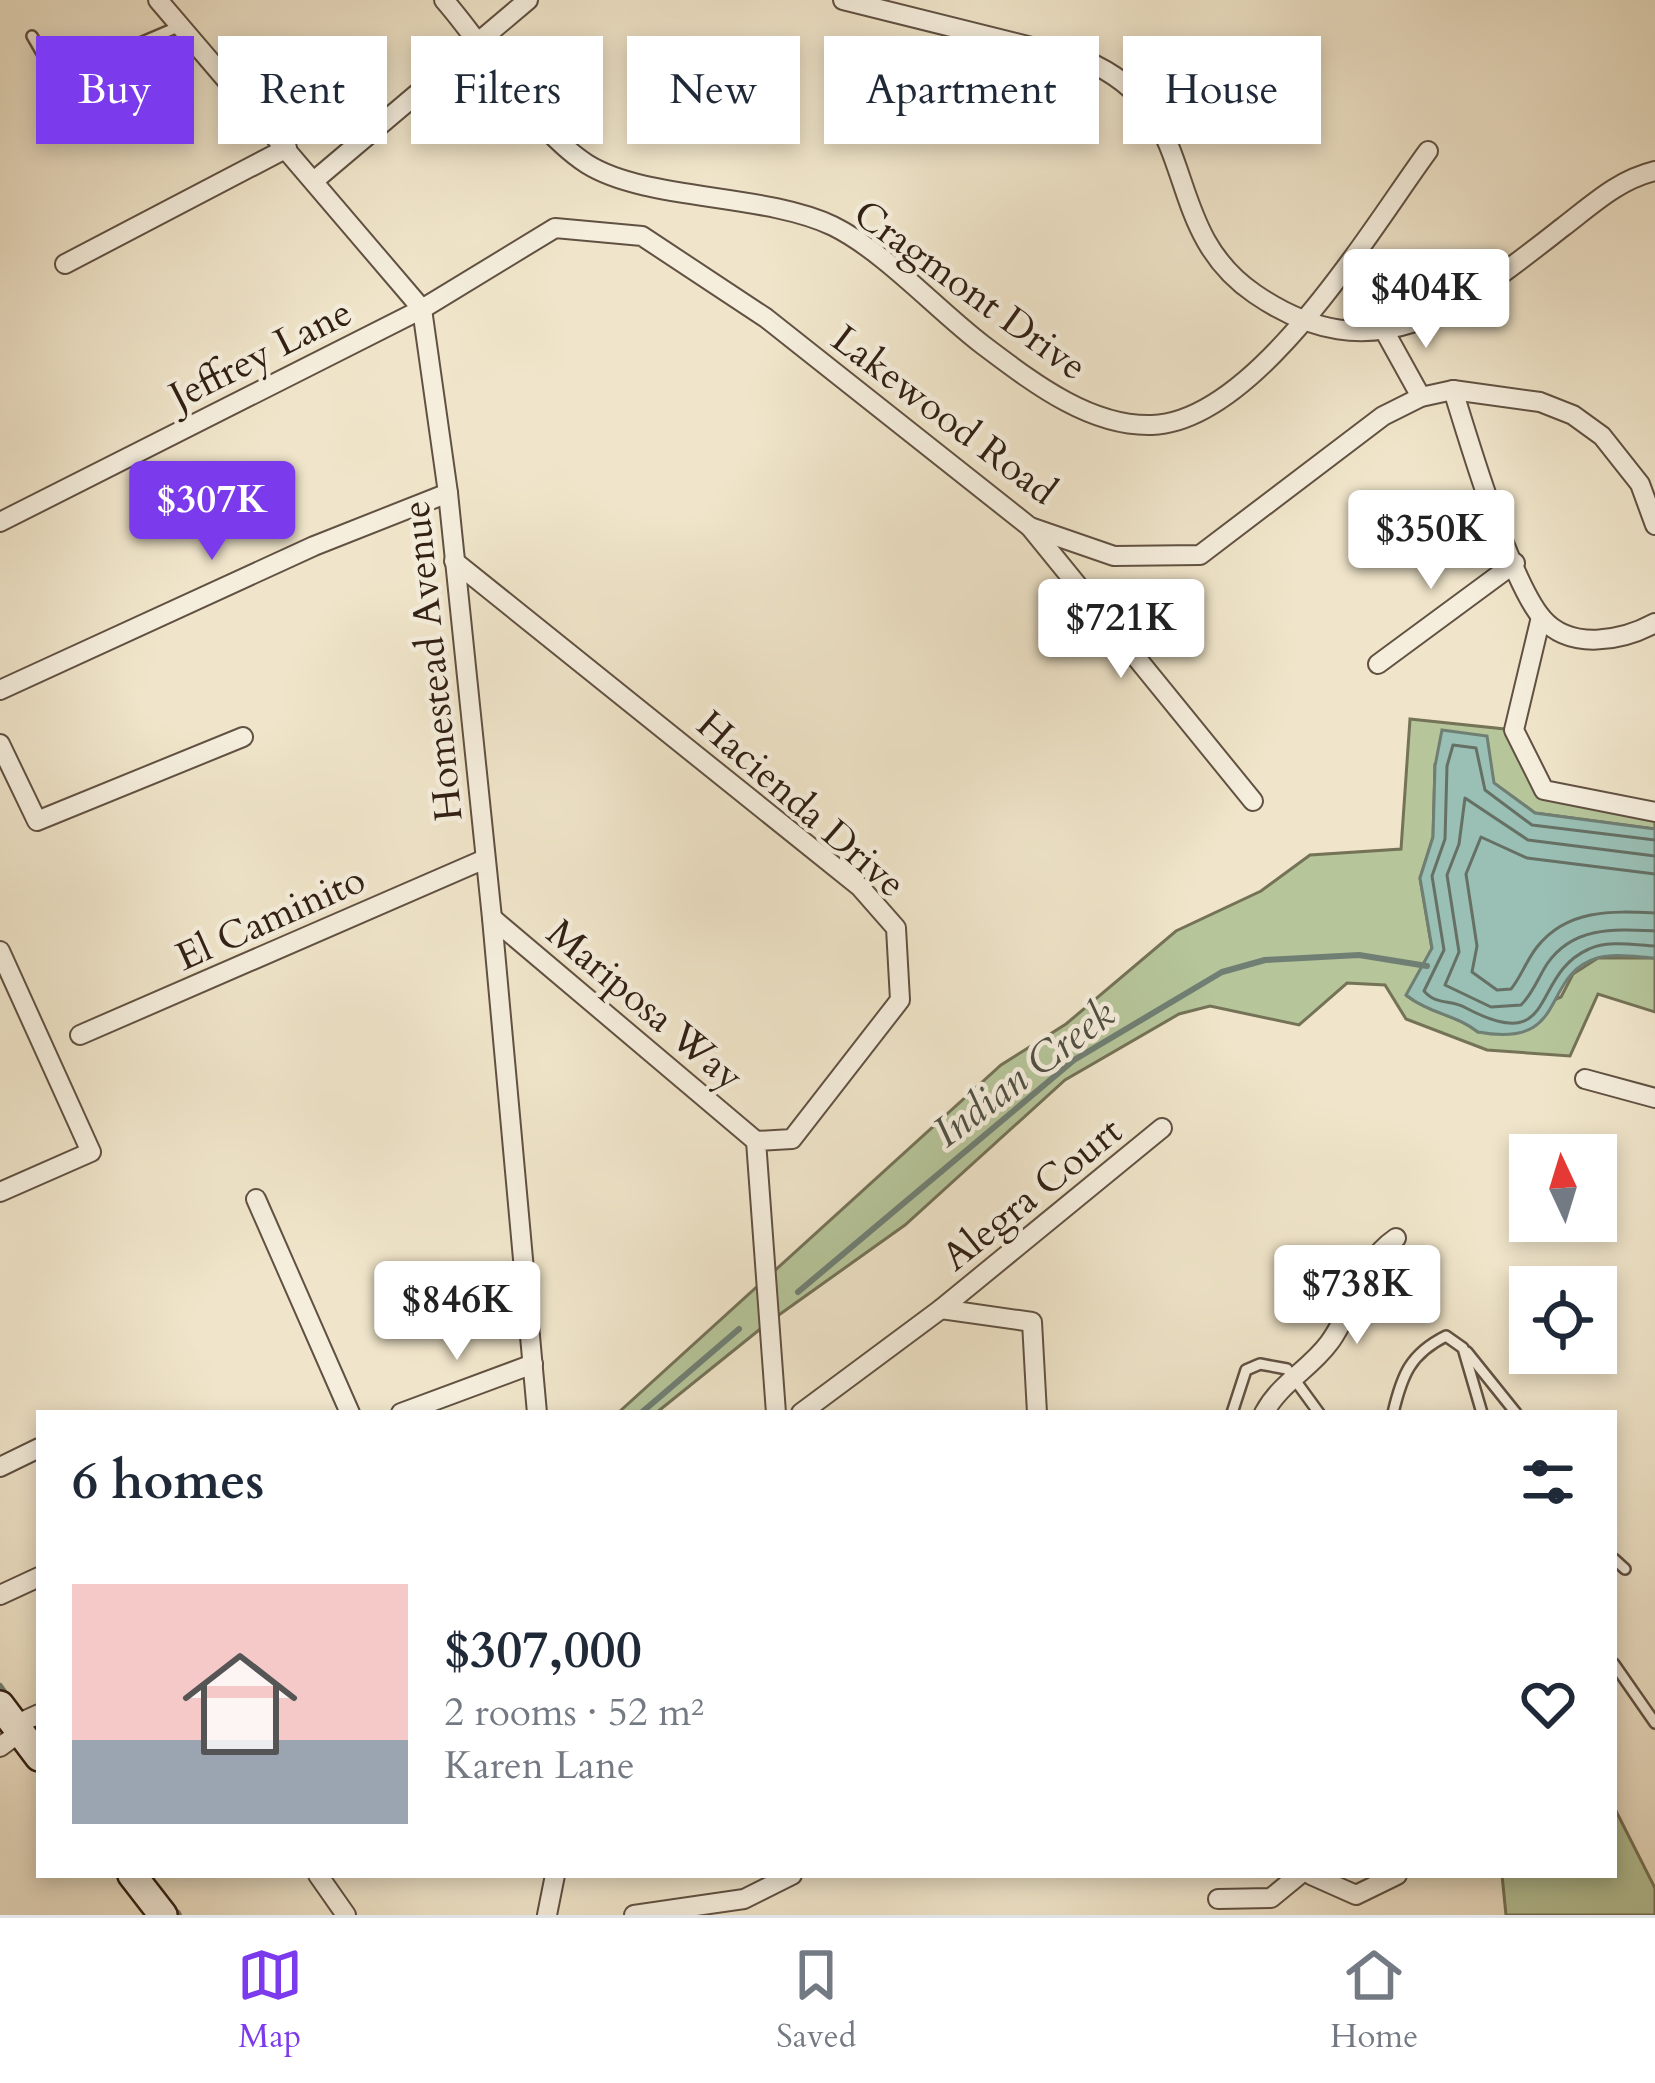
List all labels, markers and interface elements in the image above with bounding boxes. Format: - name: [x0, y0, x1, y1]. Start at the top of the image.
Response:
- chip: Buy: [36, 36, 194, 144]
- chip: Rent: [218, 36, 387, 144]
- chip: Filters: [411, 36, 603, 144]
- chip: New: [627, 36, 800, 144]
- chip: Apartment: [824, 36, 1099, 144]
- chip: House: [1123, 36, 1321, 144]
- street label: Cragmont Drive: [843, 188, 1097, 393]
- pin: $404K: [1342, 249, 1510, 351]
- text: $404K: [1370, 261, 1482, 314]
- street label: Jeffrey Lane: [156, 286, 361, 425]
- street label: Lakewood Road: [821, 313, 1068, 518]
- pin: $307K: [128, 461, 296, 563]
- text: $307K: [156, 473, 268, 526]
- pin: $350K: [1347, 490, 1515, 592]
- street label: Homestead Avenue: [389, 498, 476, 824]
- text: $350K: [1375, 502, 1487, 555]
- pin: $721K: [1037, 579, 1205, 681]
- text: $721K: [1065, 591, 1177, 644]
- street label: Hacienda Drive: [685, 699, 917, 910]
- street label: El Caminito: [168, 853, 373, 984]
- street label: Mariposa Way: [535, 907, 755, 1103]
- water label: Indian Creek: [921, 986, 1127, 1160]
- street label: Alegra Court: [931, 1105, 1133, 1283]
- north arrow: [1509, 1134, 1617, 1242]
- map controls: [1509, 1134, 1617, 1374]
- pin: $738K: [1273, 1245, 1441, 1347]
- text: $738K: [1301, 1257, 1413, 1310]
- pin: $846K: [373, 1261, 541, 1363]
- button: locate: [1509, 1266, 1617, 1374]
- text: $846K: [401, 1273, 513, 1326]
- text: 6 homes: [72, 1447, 264, 1517]
- icon: filters: [1515, 1449, 1581, 1515]
- text: $307,000: [444, 1616, 642, 1686]
- icon: home: [168, 1632, 312, 1776]
- icon: heart: [1515, 1671, 1581, 1737]
- text: 2 rooms · 52 m²: [444, 1686, 704, 1739]
- text: Karen Lane: [444, 1739, 635, 1792]
- tab: Map: [237, 1942, 303, 2059]
- tab: Saved: [776, 1942, 856, 2059]
- tab: Home: [1330, 1942, 1418, 2059]

